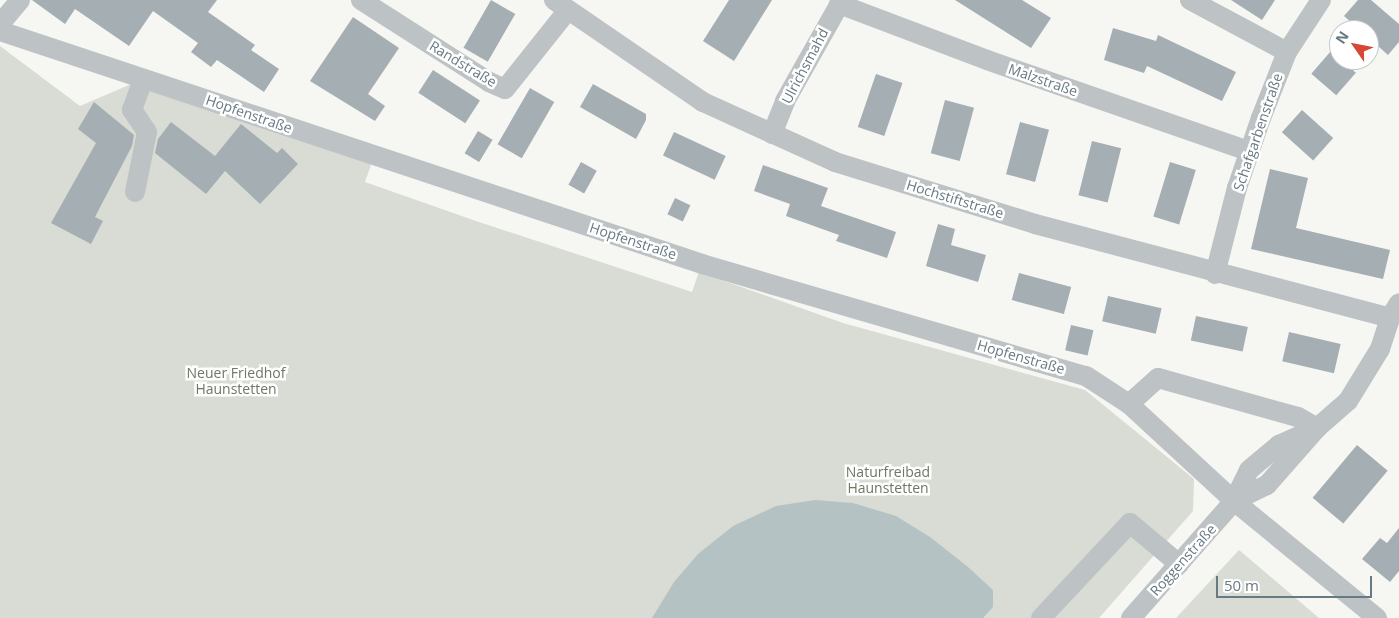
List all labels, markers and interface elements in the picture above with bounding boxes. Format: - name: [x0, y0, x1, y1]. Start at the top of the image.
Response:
- north arrow: [1329, 20, 1379, 70]
- street label: Ulrichsmahd: [778, 25, 832, 107]
- text: N: [1331, 27, 1353, 47]
- street label: Randstraße: [426, 37, 500, 91]
- street label: Malzstraße: [1006, 60, 1080, 100]
- street label: Schafgarbenstraße: [1230, 71, 1286, 193]
- street label: Hopfenstraße: [204, 91, 294, 137]
- street label: Hochstiftstraße: [904, 176, 1006, 222]
- street label: Hopfenstraße: [588, 219, 678, 263]
- street label: Hopfenstraße: [975, 336, 1067, 378]
- park label: Neuer Friedhof Haunstetten: [187, 365, 285, 398]
- park label: Naturfreibad Haunstetten: [846, 464, 930, 497]
- street label: Roggenstraße: [1146, 521, 1220, 599]
- scale bar: [1219, 566, 1375, 598]
- text: 50 m: [1224, 575, 1259, 595]

